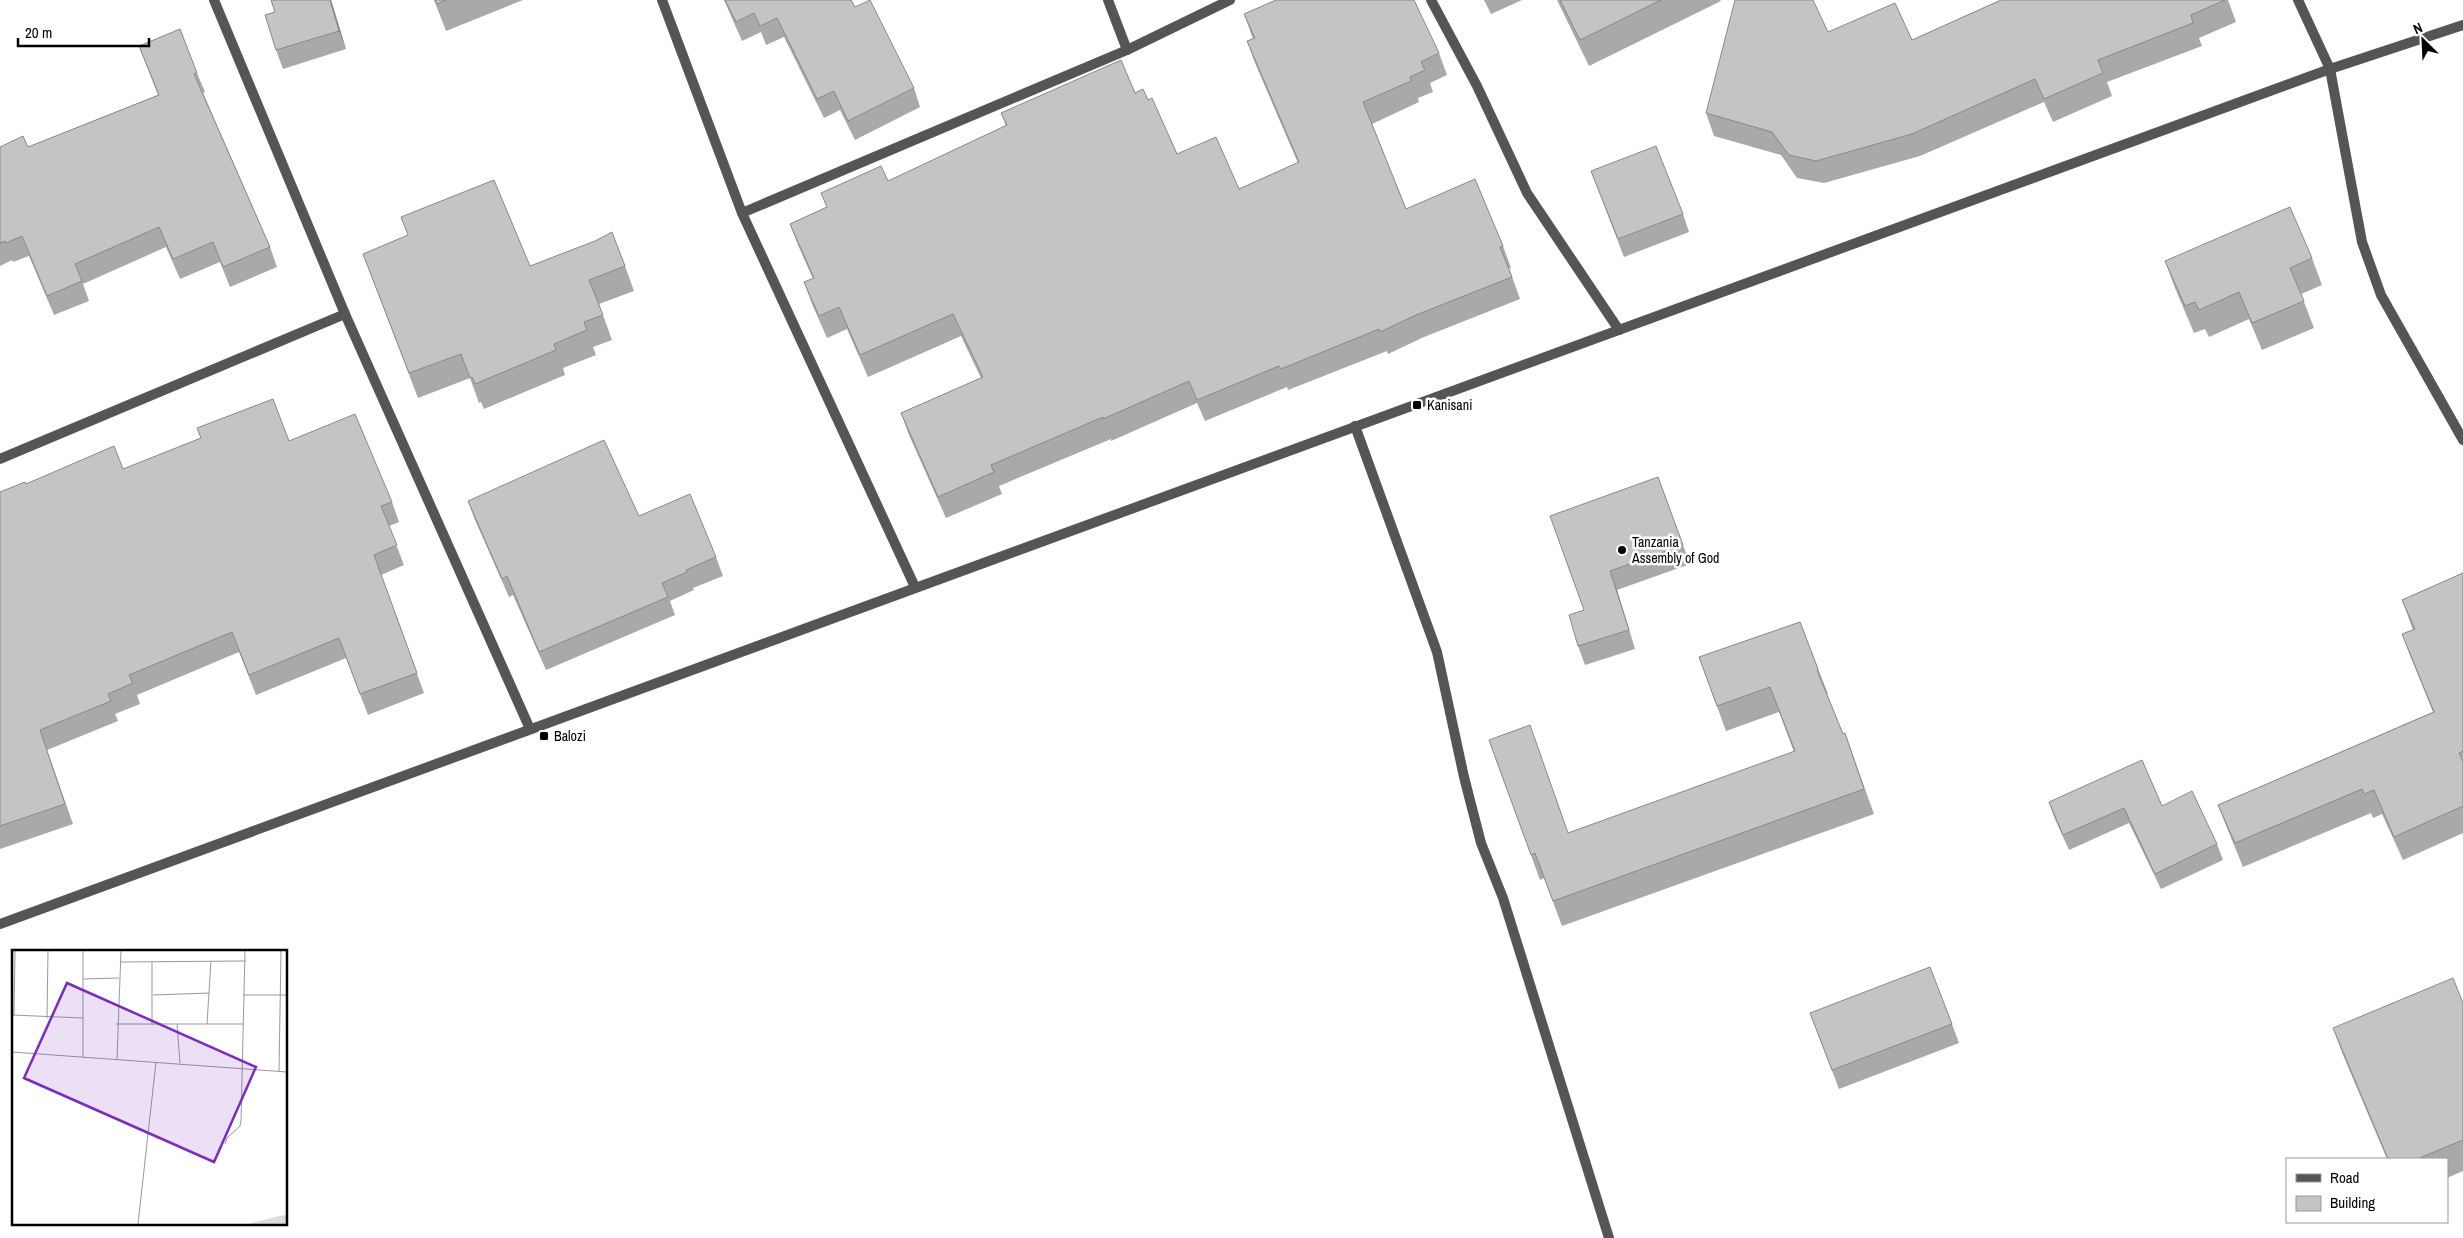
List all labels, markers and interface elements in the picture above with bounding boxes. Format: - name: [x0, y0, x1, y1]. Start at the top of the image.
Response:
- scale bar: [18, 15, 149, 47]
- north arrow: [2398, 15, 2448, 65]
- text: N: [2410, 18, 2425, 38]
- text: 20 m: [25, 22, 52, 43]
- place label: Kanisani: [1427, 396, 1472, 414]
- marker: Kanisani: [1411, 399, 1423, 411]
- place label: Tanzania Assembly of God: [1631, 533, 1719, 567]
- marker: Tanzania Assembly of God: [1616, 544, 1628, 556]
- place label: Balozi: [554, 727, 586, 745]
- marker: Balozi: [538, 730, 550, 742]
- inset map: [12, 950, 288, 1226]
- legend: [2286, 1158, 2448, 1223]
- text: Road: [2330, 1167, 2359, 1188]
- text: Building: [2330, 1192, 2375, 1213]

